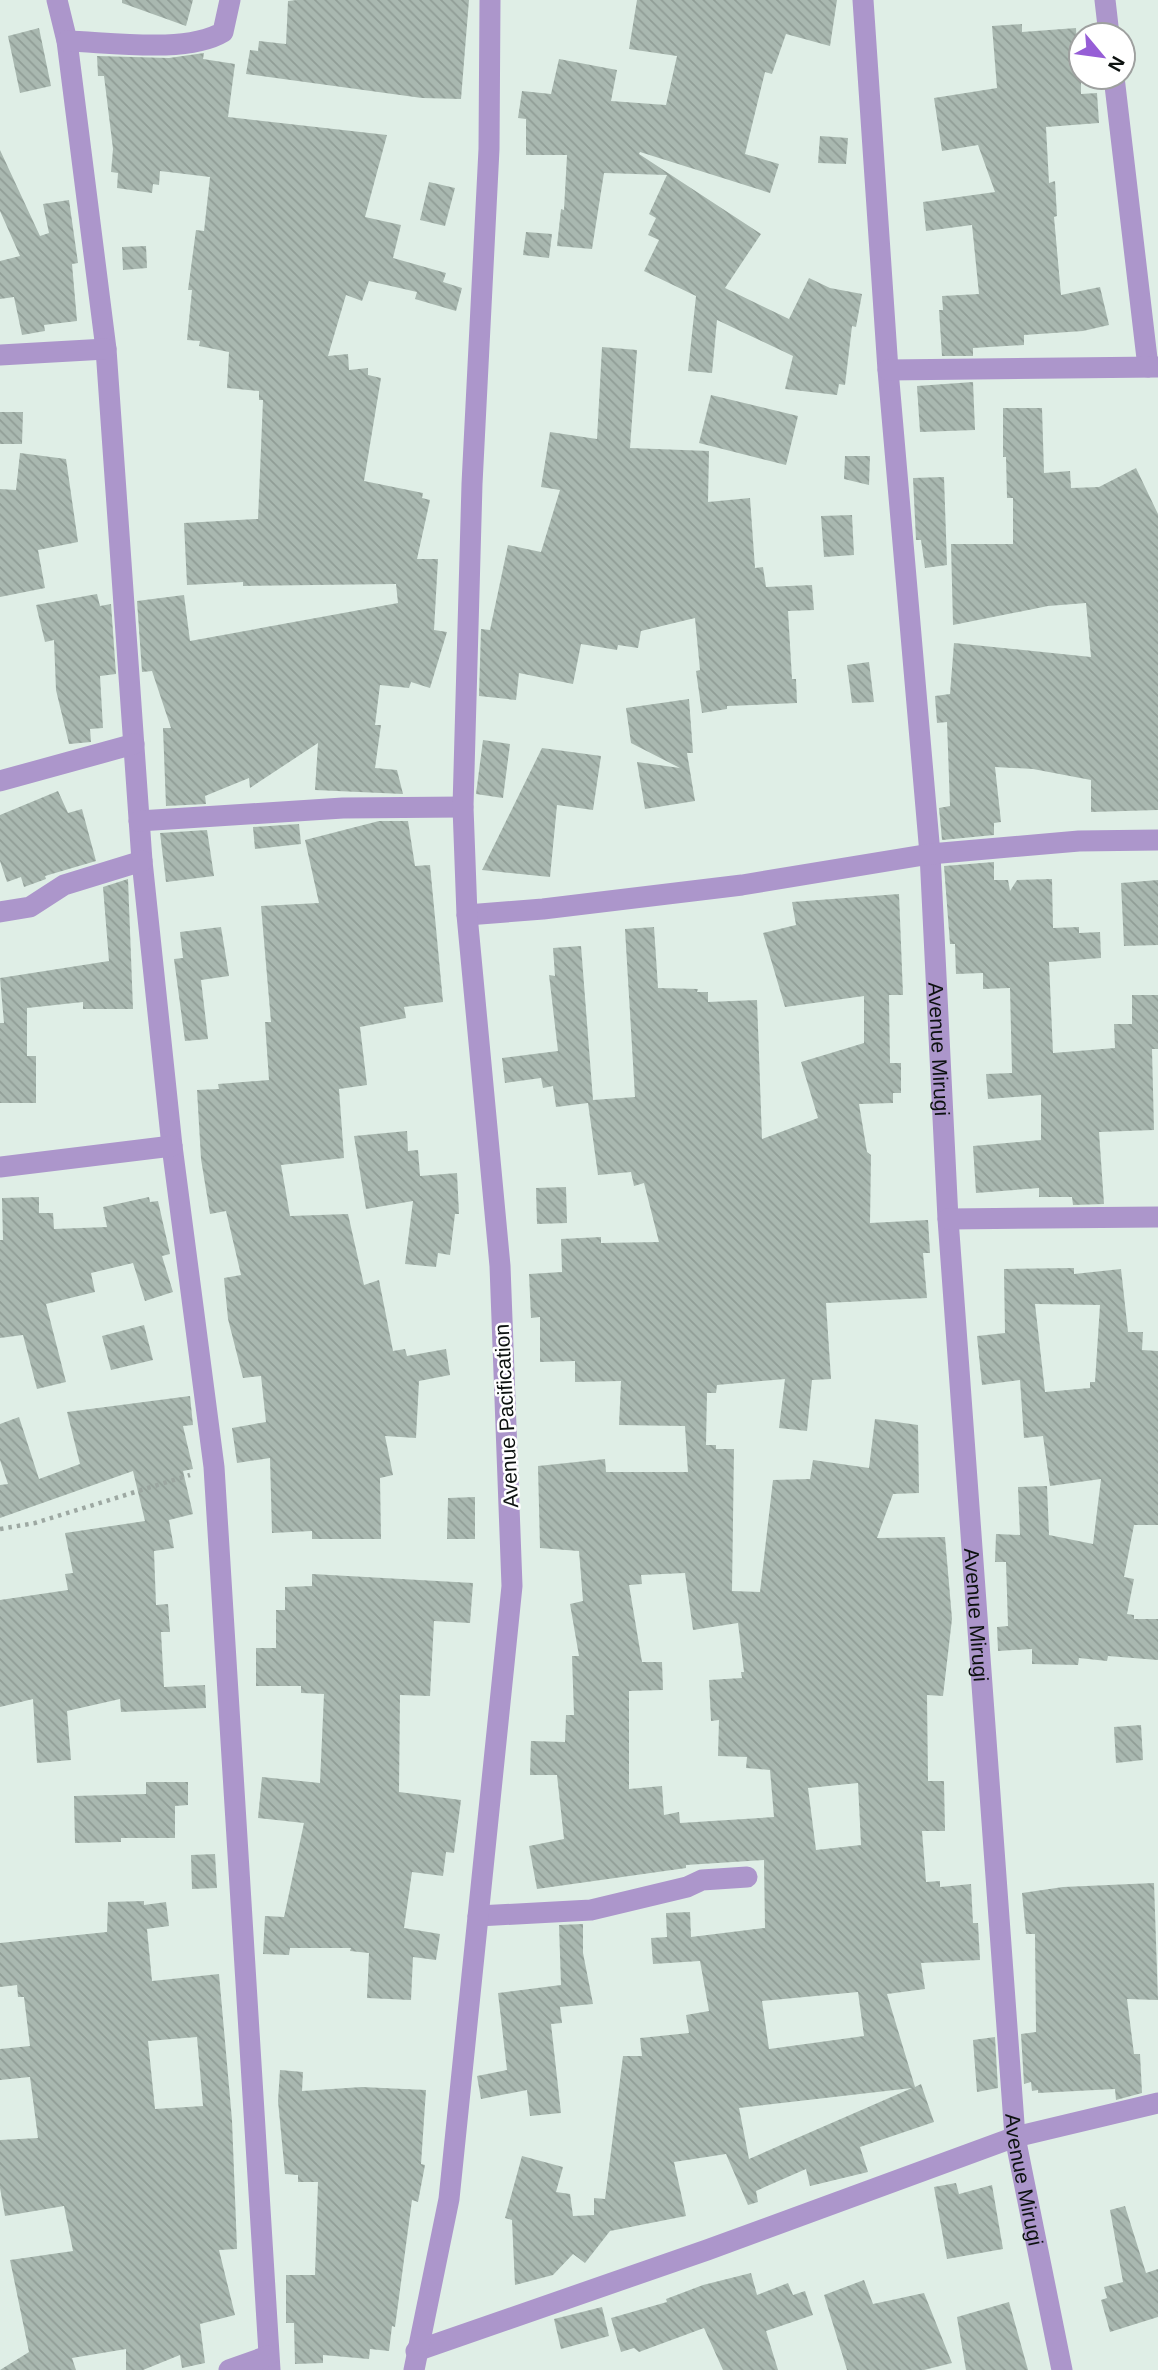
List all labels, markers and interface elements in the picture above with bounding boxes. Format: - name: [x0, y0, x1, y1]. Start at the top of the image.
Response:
- north arrow: [1067, 21, 1137, 91]
- text: N: [1104, 53, 1129, 75]
- street label: Avenue Mirugi: [925, 982, 954, 1117]
- street label: Avenue Pacification: [490, 1323, 522, 1509]
- street label: Avenue Mirugi: [961, 1547, 993, 1682]
- street label: Avenue Mirugi: [1002, 2113, 1048, 2248]

